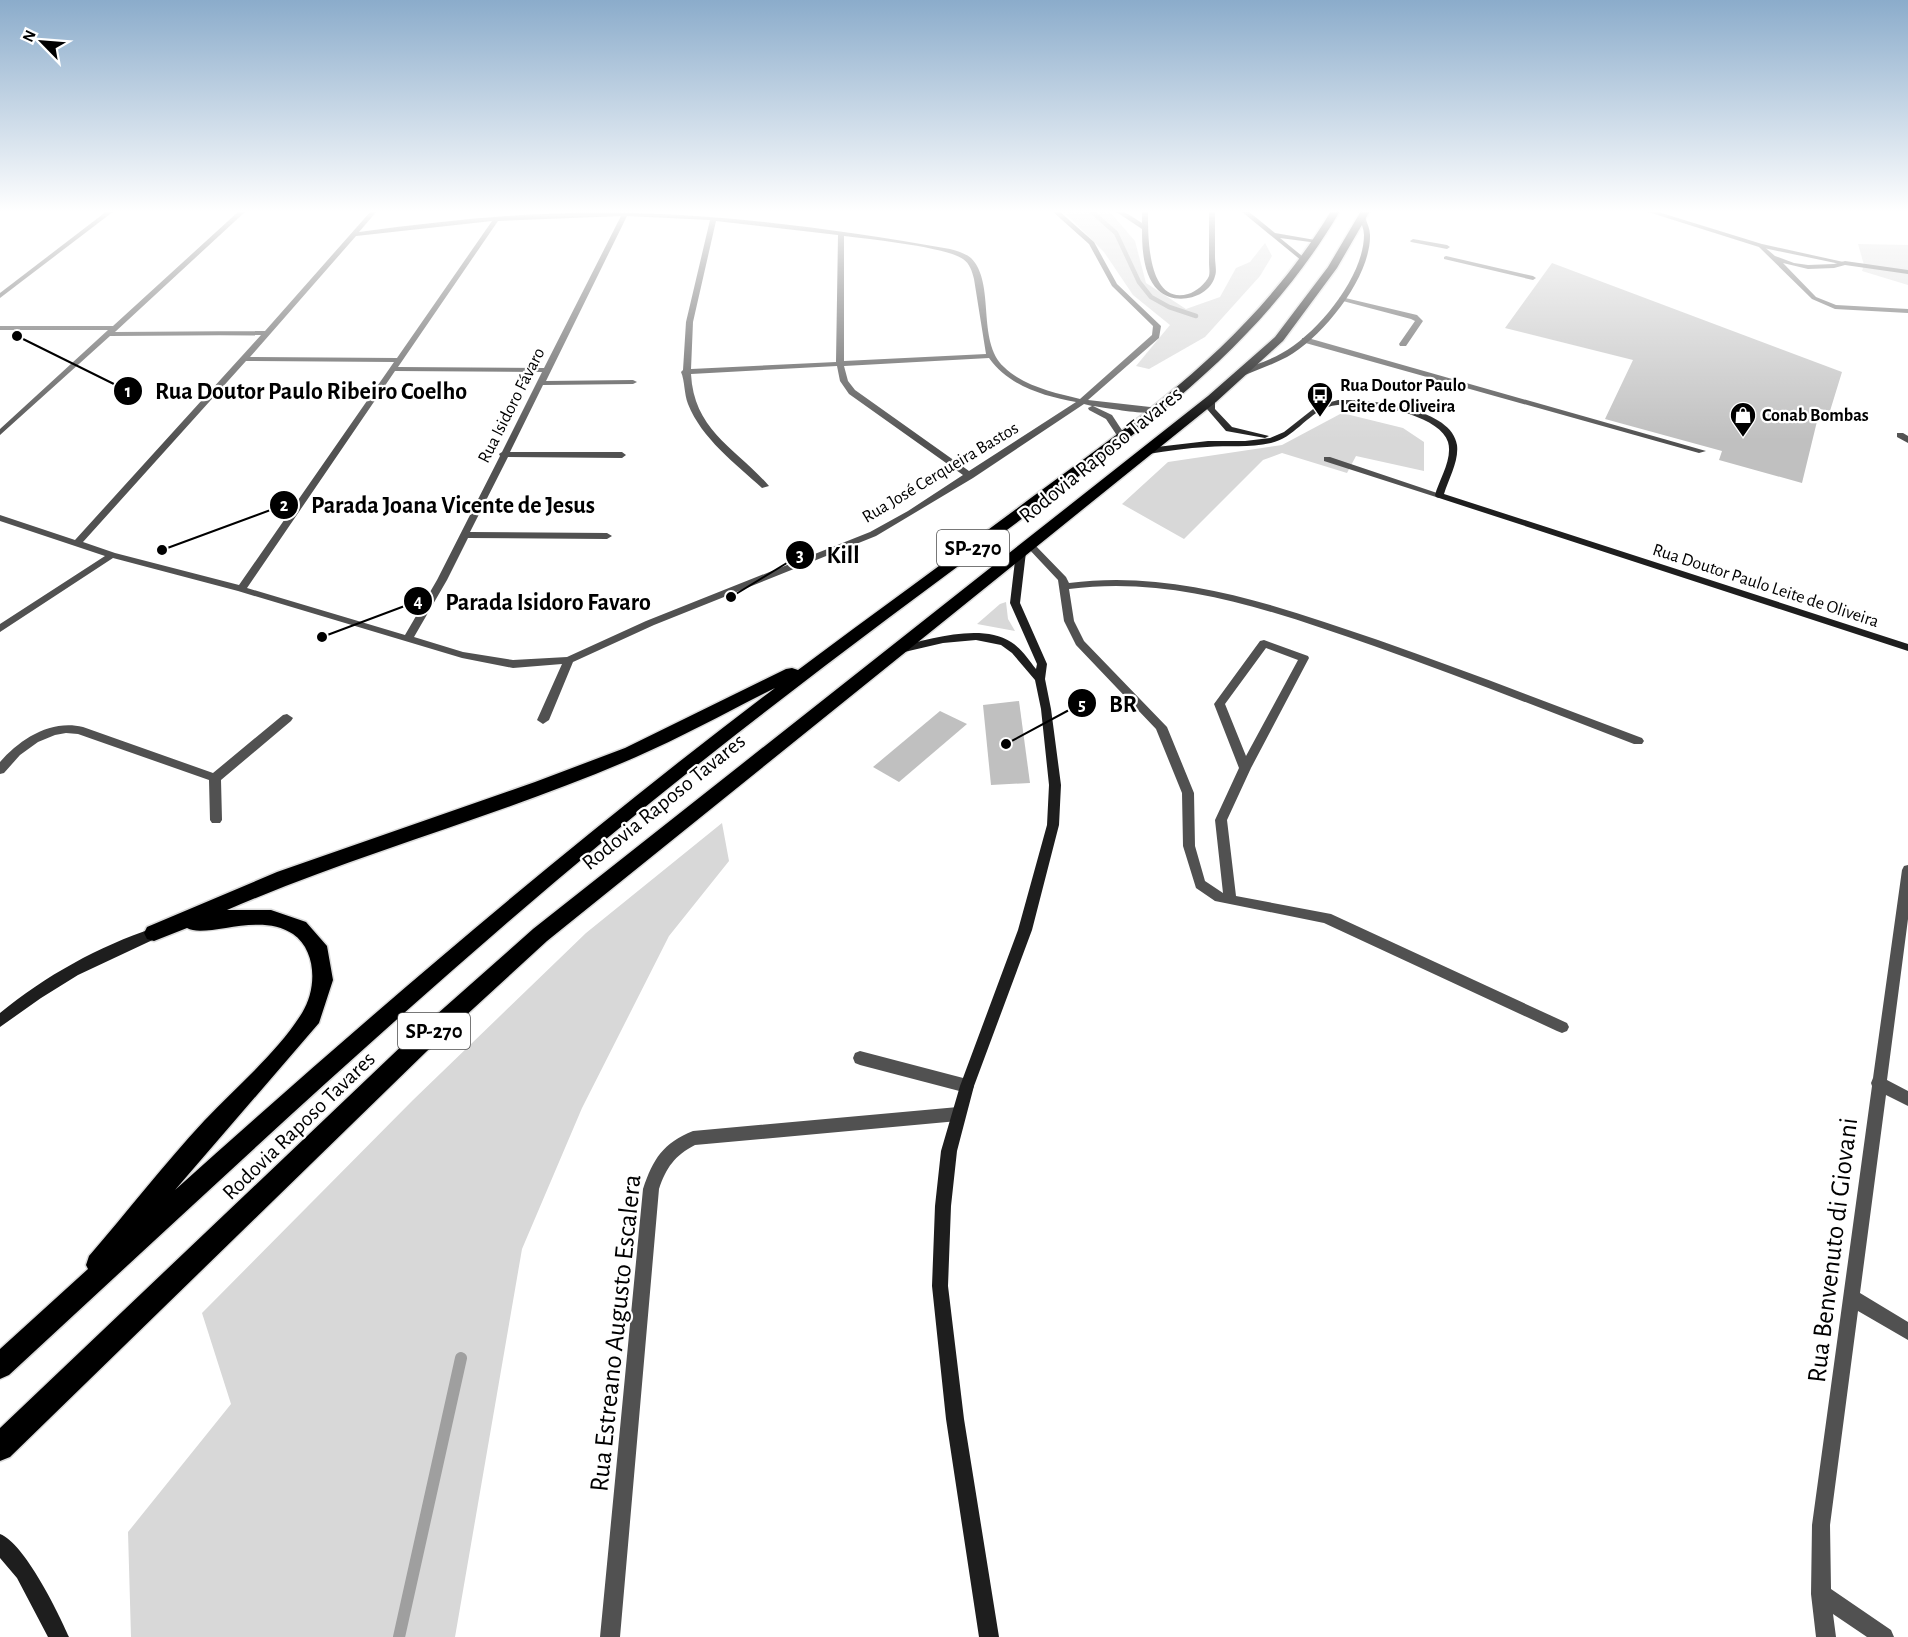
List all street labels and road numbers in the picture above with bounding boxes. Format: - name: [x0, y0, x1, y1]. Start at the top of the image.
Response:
- street label: Rua Isidoro Fávaro: [475, 345, 549, 466]
- street label: Rodovia Raposo Tavares: [1015, 383, 1186, 527]
- street label: Rua José Cerqueira Bastos: [859, 419, 1022, 527]
- road number: SP-270: [937, 530, 1009, 566]
- street label: Rua Doutor Paulo Leite de Oliveira: [1650, 541, 1881, 631]
- street label: Rodovia Raposo Tavares: [578, 730, 749, 874]
- road number: SP-270: [398, 1013, 470, 1049]
- street label: Rodovia Raposo Tavares: [218, 1047, 379, 1204]
- street label: Rua Benvenuto di Giovani: [1803, 1116, 1862, 1384]
- street label: Rua Estreano Augusto Escalera: [585, 1173, 646, 1493]

